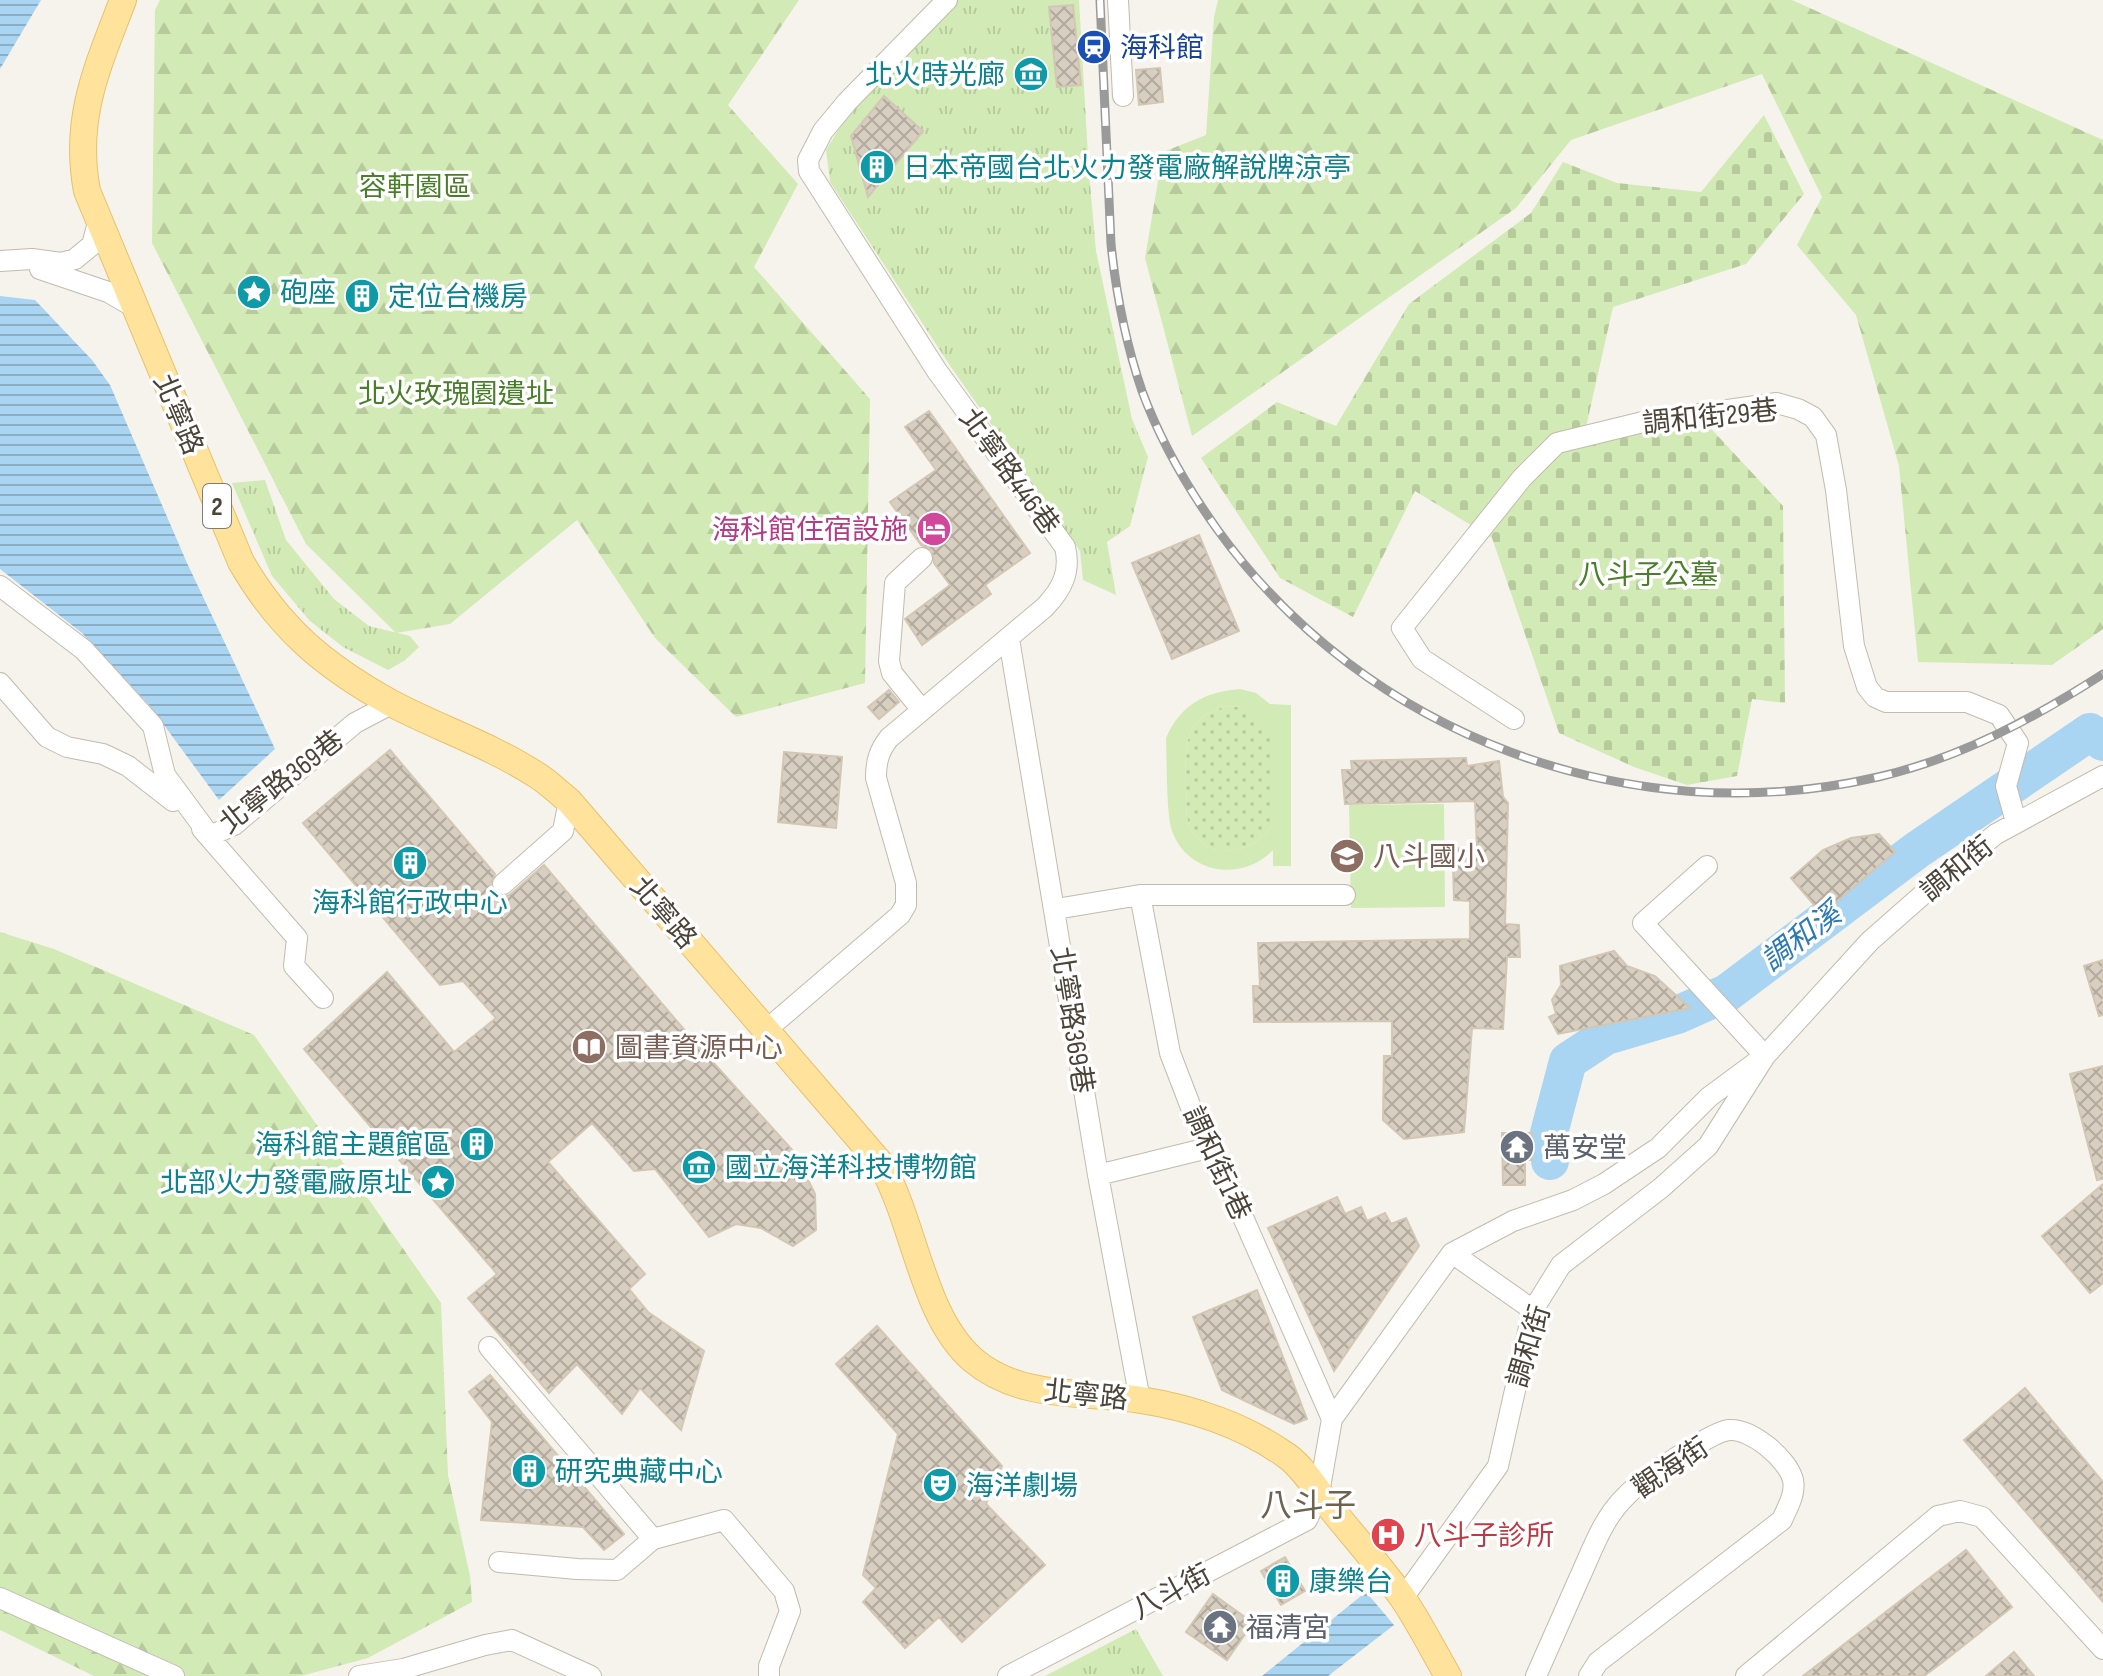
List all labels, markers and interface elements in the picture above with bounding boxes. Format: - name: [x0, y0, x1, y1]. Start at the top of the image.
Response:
- station icon: 海科館: [1075, 28, 1113, 66]
- place label: 海科館: [1120, 32, 1204, 65]
- museum icon: 北火時光廊: [1012, 55, 1050, 93]
- place label: 北火時光廊: [865, 59, 1005, 92]
- building icon: 日本帝國台北火力發電廠解說牌涼亭: [858, 148, 896, 186]
- place label: 日本帝國台北火力發電廠解說牌涼亭: [903, 152, 1351, 185]
- park label: 容軒園區: [359, 171, 471, 204]
- place icon: 砲座: [235, 273, 273, 311]
- place label: 砲座: [280, 277, 336, 310]
- building icon: 定位台機房: [343, 277, 381, 315]
- place label: 定位台機房: [388, 281, 528, 314]
- street label: 北寧路: [146, 369, 209, 460]
- park label: 北火玫瑰園遺址: [358, 378, 554, 411]
- street label: 調和街29巷: [1641, 394, 1779, 441]
- street label: 北寧路446巷: [952, 402, 1066, 541]
- road number: 2: [203, 484, 231, 528]
- hotel icon: 海科館住宿設施: [915, 510, 953, 548]
- place label: 海科館住宿設施: [712, 514, 908, 547]
- park label: 八斗子公墓: [1578, 559, 1718, 592]
- street label: 北寧路369巷: [213, 724, 350, 841]
- street label: 調和街: [1914, 830, 2000, 908]
- school or university icon: 八斗國小: [1328, 837, 1366, 875]
- place label: 八斗國小: [1373, 841, 1485, 874]
- building icon: 海科館行政中心: [391, 844, 429, 882]
- street label: 北寧路: [623, 870, 703, 956]
- place label: 海科館行政中心: [312, 887, 508, 920]
- water label: 調和溪: [1755, 894, 1852, 979]
- street label: 北寧路369巷: [1044, 944, 1099, 1096]
- library icon: 圖書資源中心: [570, 1028, 608, 1066]
- place label: 圖書資源中心: [615, 1032, 783, 1065]
- street label: 調和街1巷: [1176, 1101, 1257, 1226]
- building icon: 海科館主題館區: [458, 1125, 496, 1163]
- temple icon: 萬安堂: [1498, 1128, 1536, 1166]
- place label: 海科館主題館區: [255, 1129, 451, 1162]
- place label: 萬安堂: [1543, 1132, 1627, 1165]
- museum icon: 國立海洋科技博物館: [680, 1148, 718, 1186]
- place label: 國立海洋科技博物館: [725, 1152, 977, 1185]
- place icon: 北部火力發電廠原址: [419, 1163, 457, 1201]
- place label: 北部火力發電廠原址: [160, 1167, 412, 1200]
- street label: 調和街: [1501, 1301, 1557, 1391]
- street label: 北寧路: [1042, 1375, 1129, 1416]
- street label: 觀海街: [1627, 1431, 1715, 1505]
- building icon: 研究典藏中心: [510, 1452, 548, 1490]
- place label: 研究典藏中心: [555, 1456, 723, 1489]
- theatre icon: 海洋劇場: [921, 1466, 959, 1504]
- place label: 海洋劇場: [966, 1470, 1078, 1503]
- district label: 八斗子: [1260, 1487, 1356, 1526]
- hospital icon: 八斗子診所: [1369, 1516, 1407, 1554]
- place label: 八斗子診所: [1414, 1520, 1554, 1553]
- street label: 八斗街: [1127, 1558, 1217, 1627]
- building icon: 康樂台: [1264, 1562, 1302, 1600]
- place label: 康樂台: [1309, 1566, 1393, 1599]
- temple icon: 福清宮: [1201, 1608, 1239, 1646]
- place label: 福清宮: [1246, 1612, 1330, 1645]

